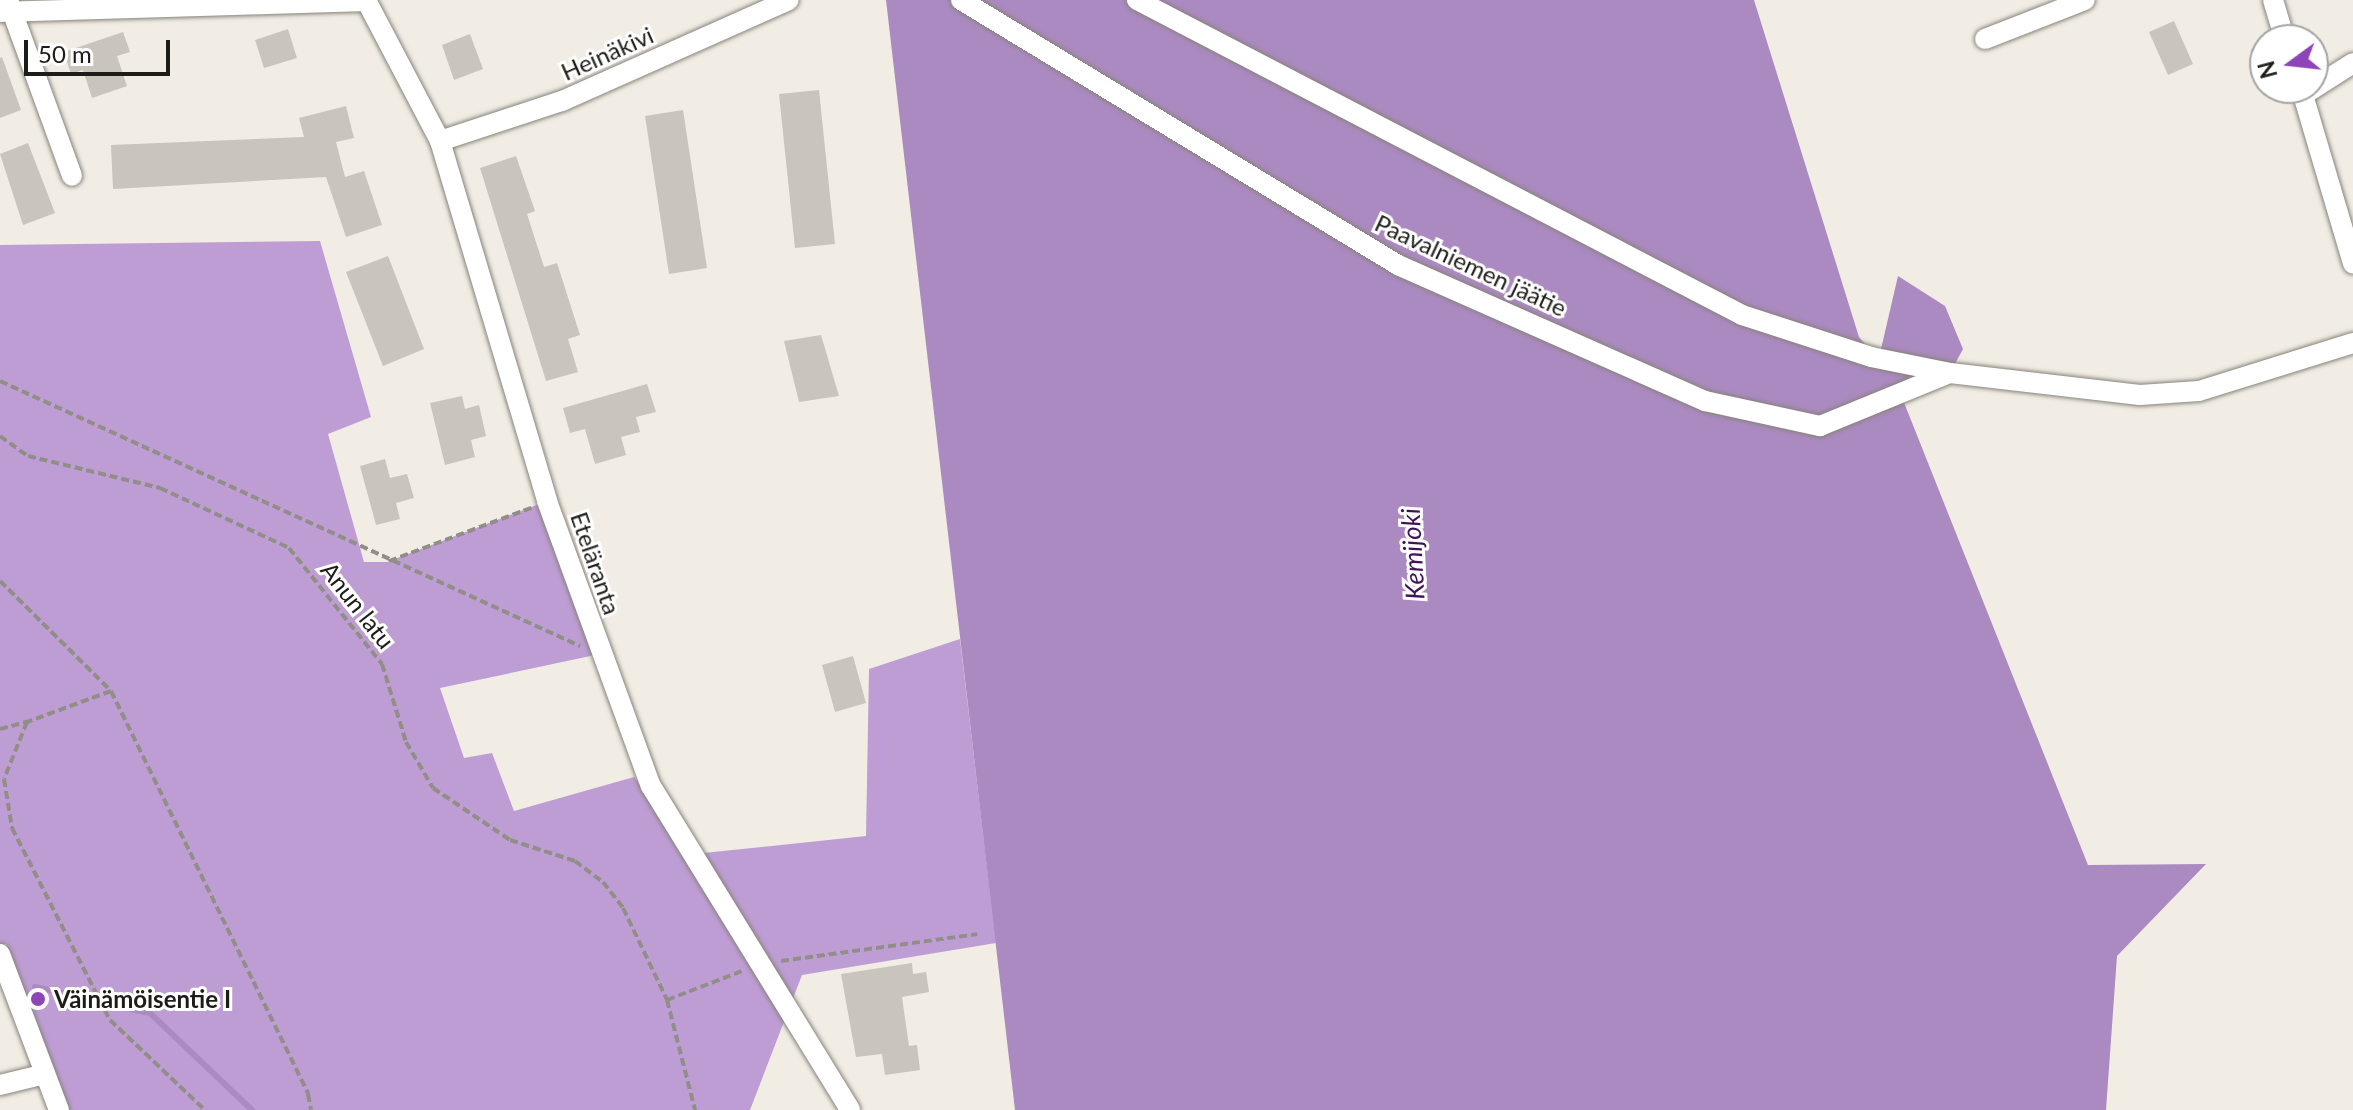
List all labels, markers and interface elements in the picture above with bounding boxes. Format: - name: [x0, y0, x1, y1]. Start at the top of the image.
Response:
- street label: Heinäkivi: [556, 20, 658, 86]
- scale bar: [28, 24, 174, 74]
- north arrow: [2249, 24, 2329, 104]
- text: 50 m: [38, 39, 92, 68]
- text: N: [2252, 58, 2283, 82]
- street label: Paavalniemen jäätie: [1371, 208, 1571, 322]
- water label: Kemijoki: [1395, 507, 1431, 601]
- street label: Eteläranta: [565, 508, 627, 618]
- street label: Anun latu: [315, 556, 401, 654]
- place label: Väinämöisentie I: [54, 985, 231, 1013]
- marker: Väinämöisentie I: [29, 990, 47, 1008]

